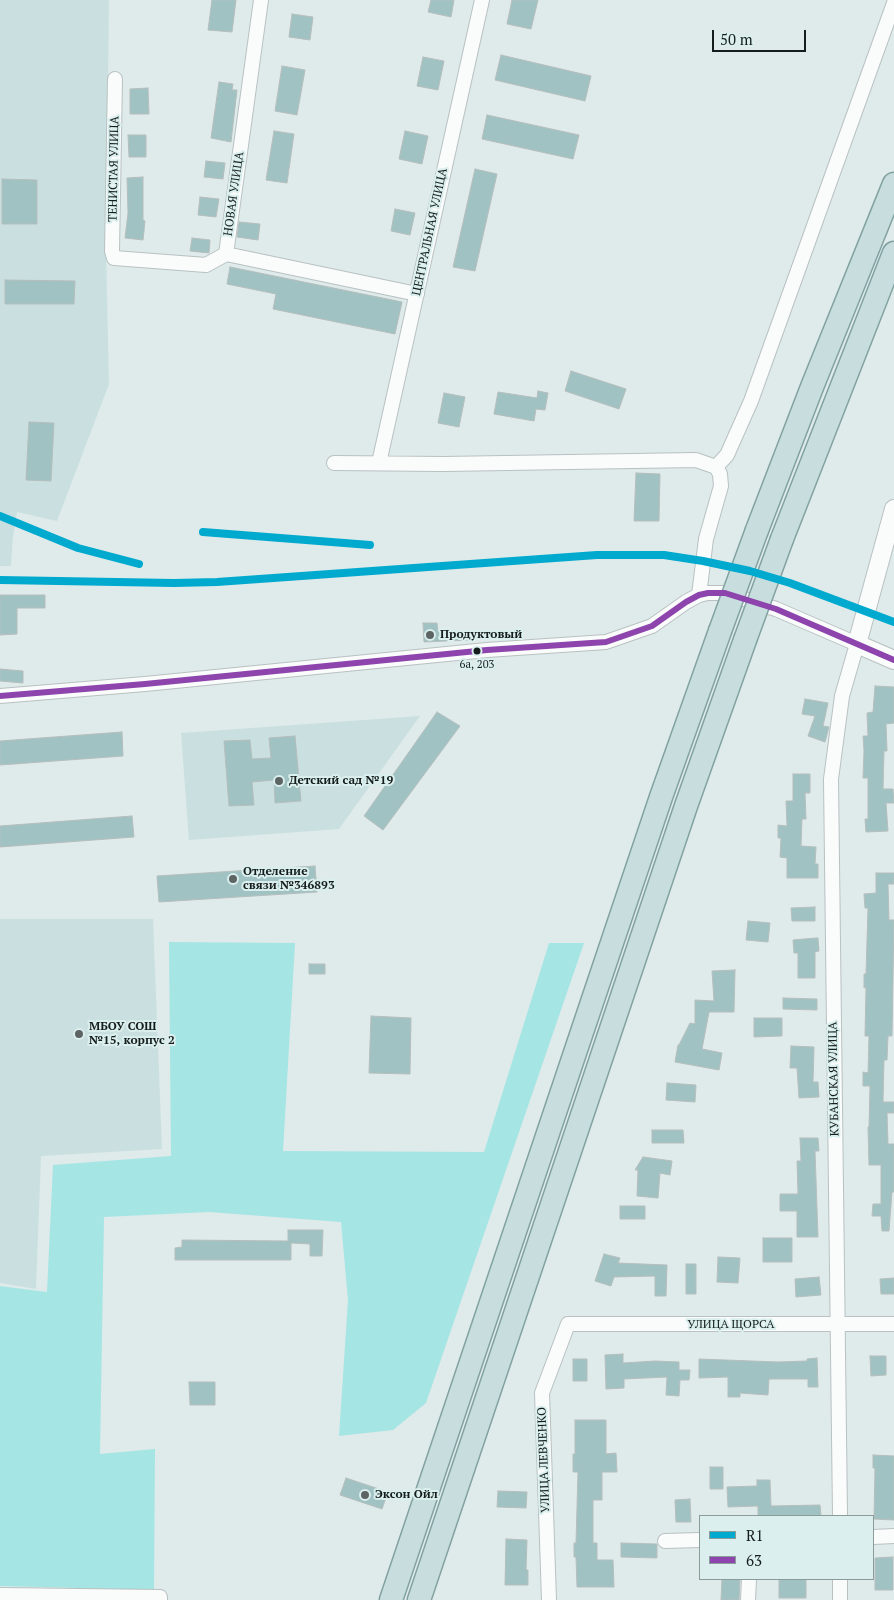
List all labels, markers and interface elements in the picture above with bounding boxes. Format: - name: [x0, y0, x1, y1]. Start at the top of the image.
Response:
- scale bar: [714, 20, 808, 52]
- text: 50 m: [720, 29, 753, 49]
- street label: ТЕНИСТАЯ УЛИЦА: [106, 116, 122, 222]
- street label: НОВАЯ УЛИЦА: [221, 151, 247, 237]
- street label: ЦЕНТРАЛЬНАЯ УЛИЦА: [409, 167, 451, 297]
- place label: Продуктовый: [440, 628, 522, 642]
- marker: Продуктовый: [424, 629, 436, 641]
- marker: 6a, 203: [472, 646, 482, 656]
- place label: 6a, 203: [460, 658, 494, 672]
- place label: Детский сад №19: [289, 774, 393, 788]
- marker: Детский сад №19: [273, 775, 285, 787]
- place label: Отделение связи №346893: [243, 865, 335, 893]
- marker: Отделение связи №346893: [227, 873, 239, 885]
- place label: МБОУ СОШ №15, корпус 2: [89, 1020, 175, 1048]
- street label: КУБАНСКАЯ УЛИЦА: [826, 1022, 842, 1136]
- marker: МБОУ СОШ №15, корпус 2: [73, 1028, 85, 1040]
- street label: УЛИЦА ЩОРСА: [687, 1318, 775, 1332]
- street label: УЛИЦА ЛЕВЧЕНКО: [535, 1407, 553, 1513]
- place label: Эксон Ойл: [375, 1488, 438, 1502]
- marker: Эксон Ойл: [359, 1489, 371, 1501]
- legend: [699, 1515, 874, 1580]
- text: R1: [746, 1525, 764, 1545]
- text: 63: [746, 1550, 762, 1570]

